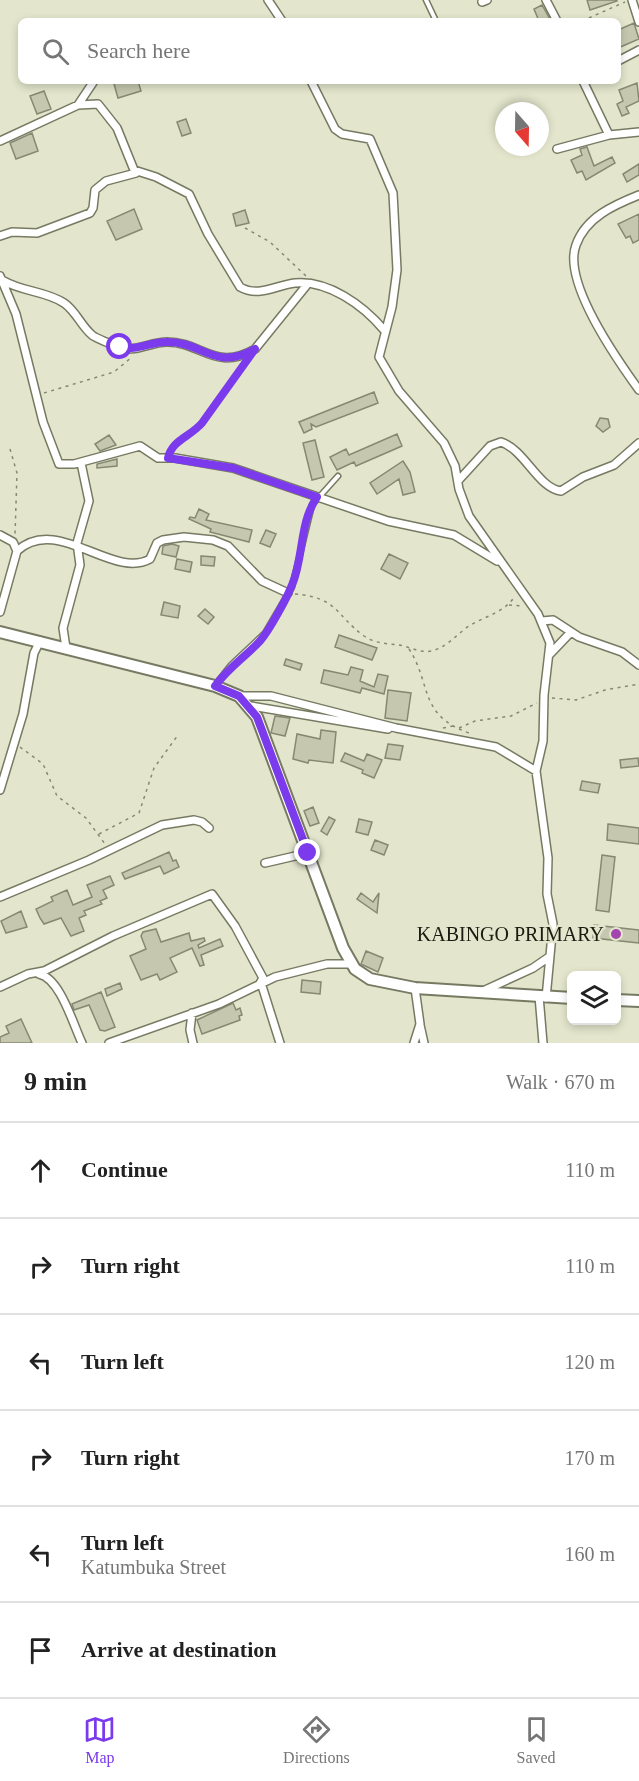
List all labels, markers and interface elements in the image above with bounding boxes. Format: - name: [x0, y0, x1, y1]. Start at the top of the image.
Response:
- search box: [18, 18, 621, 84]
- icon: search: [39, 35, 72, 68]
- text: Search here: [87, 38, 190, 63]
- north arrow: [495, 102, 549, 156]
- route start: [106, 333, 132, 359]
- route end: [294, 839, 320, 865]
- place label: KABINGO PRIMARY: [417, 923, 604, 945]
- marker: KABINGO PRIMARY: [609, 927, 623, 941]
- map controls: [567, 971, 621, 1025]
- button: layers: [567, 971, 621, 1025]
- text: 9 min: [24, 1067, 87, 1096]
- text: Walk · 670 m: [506, 1071, 615, 1093]
- icon: ahead: [24, 1154, 57, 1187]
- text: Continue: [81, 1157, 168, 1182]
- text: 110 m: [565, 1159, 615, 1181]
- icon: right: [24, 1250, 57, 1283]
- text: Turn right: [81, 1253, 180, 1278]
- text: 110 m: [565, 1255, 615, 1277]
- icon: left: [24, 1346, 57, 1379]
- text: Turn left: [81, 1349, 164, 1374]
- text: 120 m: [564, 1351, 615, 1373]
- icon: right: [24, 1442, 57, 1475]
- text: Turn right: [81, 1445, 180, 1470]
- text: 170 m: [564, 1447, 615, 1469]
- text: Turn left: [81, 1530, 164, 1555]
- icon: left: [24, 1538, 57, 1571]
- text: 160 m: [564, 1543, 615, 1565]
- text: Katumbuka Street: [81, 1556, 226, 1578]
- icon: arrive: [24, 1634, 57, 1667]
- text: Arrive at destination: [81, 1637, 277, 1662]
- tab: Map: [83, 1713, 116, 1767]
- tab: Directions: [283, 1713, 350, 1767]
- tab: Saved: [516, 1713, 556, 1767]

